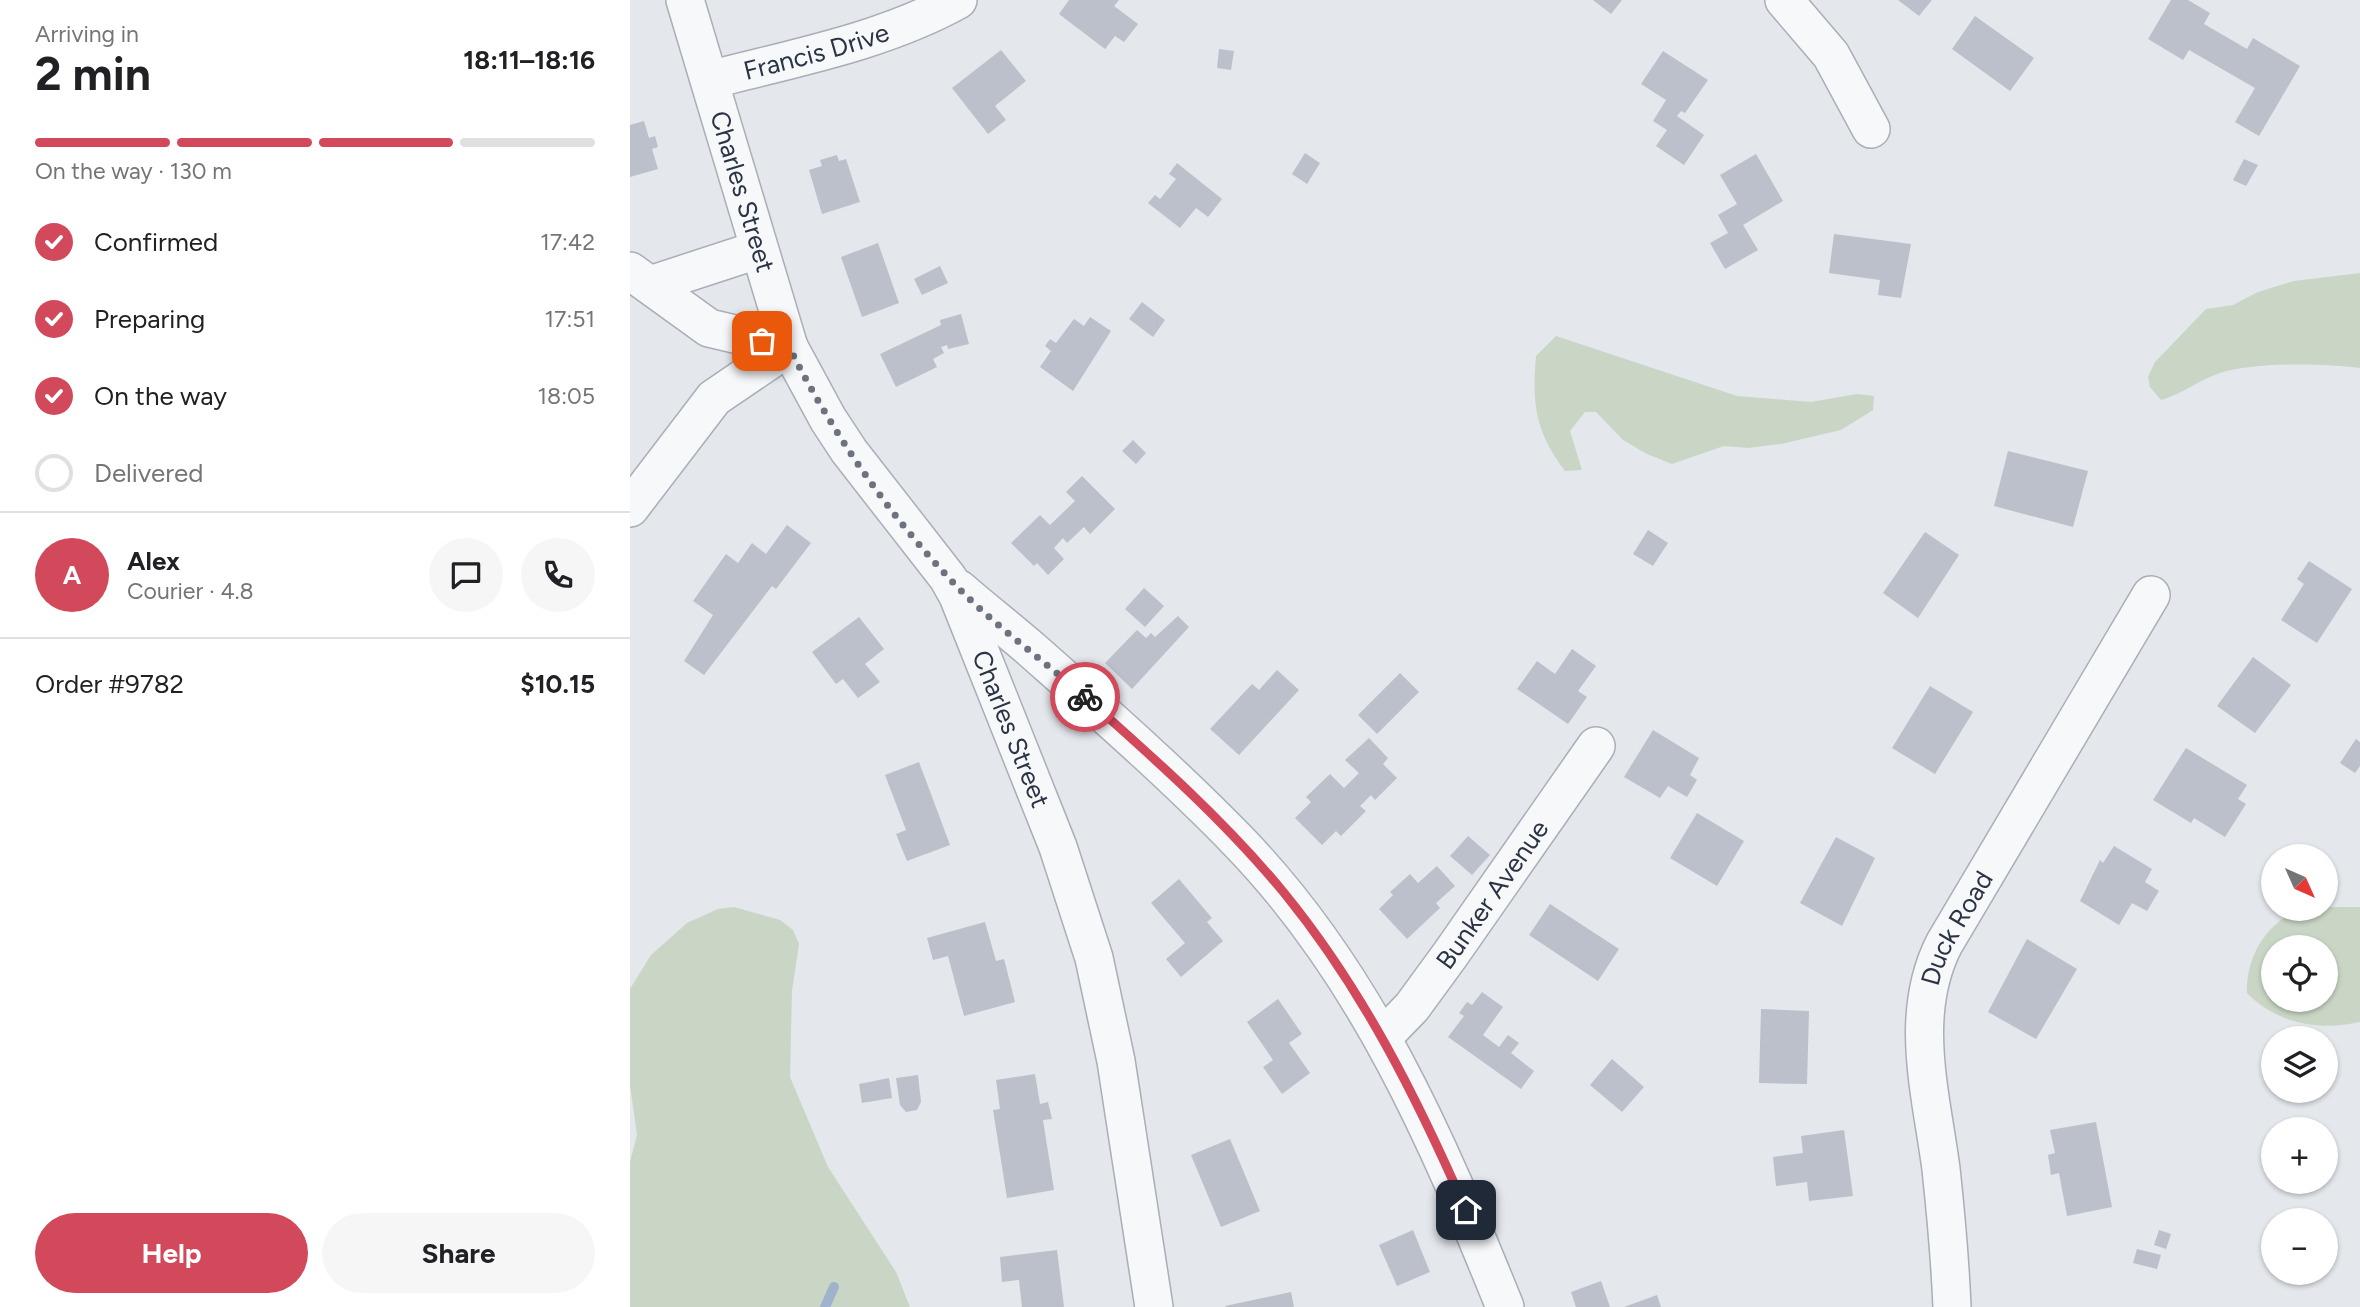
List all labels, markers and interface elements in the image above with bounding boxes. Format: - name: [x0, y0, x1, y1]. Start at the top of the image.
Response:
- street label: Francis Drive: [740, 16, 893, 87]
- text: Arriving in: [35, 20, 139, 48]
- text: 18:11–18:16: [463, 44, 595, 76]
- text: 2 min: [35, 46, 151, 102]
- street label: Charles Street: [703, 107, 782, 276]
- text: On the way · 130 m: [35, 157, 232, 185]
- icon: check: [35, 223, 73, 261]
- text: Confirmed: [94, 226, 218, 258]
- text: 17:42: [540, 228, 595, 256]
- icon: check: [35, 300, 73, 338]
- text: Preparing: [94, 303, 205, 335]
- text: 17:51: [545, 305, 595, 333]
- pin: [732, 311, 792, 371]
- icon: bag: [743, 322, 781, 360]
- icon: check: [35, 377, 73, 415]
- text: On the way: [94, 380, 227, 412]
- text: 18:05: [538, 382, 595, 410]
- text: Delivered: [94, 457, 203, 489]
- button: chat: [429, 538, 503, 612]
- button: phone: [521, 538, 595, 612]
- text: Alex: [127, 545, 180, 577]
- text: A: [63, 559, 81, 591]
- text: Courier · 4.8: [127, 577, 254, 605]
- street label: Charles Street: [965, 645, 1057, 812]
- courier: [1050, 662, 1120, 732]
- text: Order #9782: [35, 668, 184, 700]
- text: $10.15: [520, 668, 595, 700]
- icon: bike: [1066, 678, 1104, 716]
- street label: Bunker Avenue: [1429, 814, 1555, 975]
- north arrow: [2261, 844, 2338, 920]
- map controls: [2261, 844, 2338, 1285]
- street label: Duck Road: [1914, 865, 2000, 989]
- button: locate: [2261, 935, 2338, 1012]
- button: layers: [2261, 1026, 2338, 1103]
- button: +: [2261, 1117, 2338, 1194]
- pin: [1436, 1180, 1496, 1240]
- icon: home: [1447, 1191, 1485, 1229]
- button: −: [2261, 1208, 2338, 1285]
- button: Help: [35, 1213, 308, 1293]
- button: Share: [322, 1213, 595, 1293]

